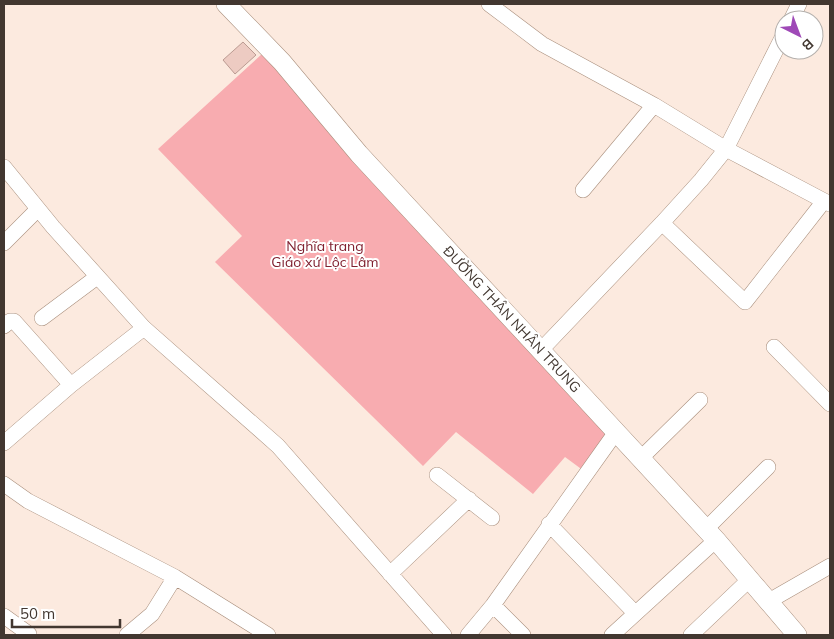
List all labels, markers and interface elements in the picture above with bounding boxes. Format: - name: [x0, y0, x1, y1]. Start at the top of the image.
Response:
- north arrow: [774, 10, 824, 60]
- text: B: [798, 35, 817, 55]
- park label: Nghĩa trang Giáo xứ Lộc Lâm: [271, 237, 379, 271]
- street label: ĐƯỜNG THÂN NHÂN TRUNG: [439, 242, 585, 396]
- scale bar: [12, 596, 120, 628]
- text: 50 m: [20, 604, 55, 623]

